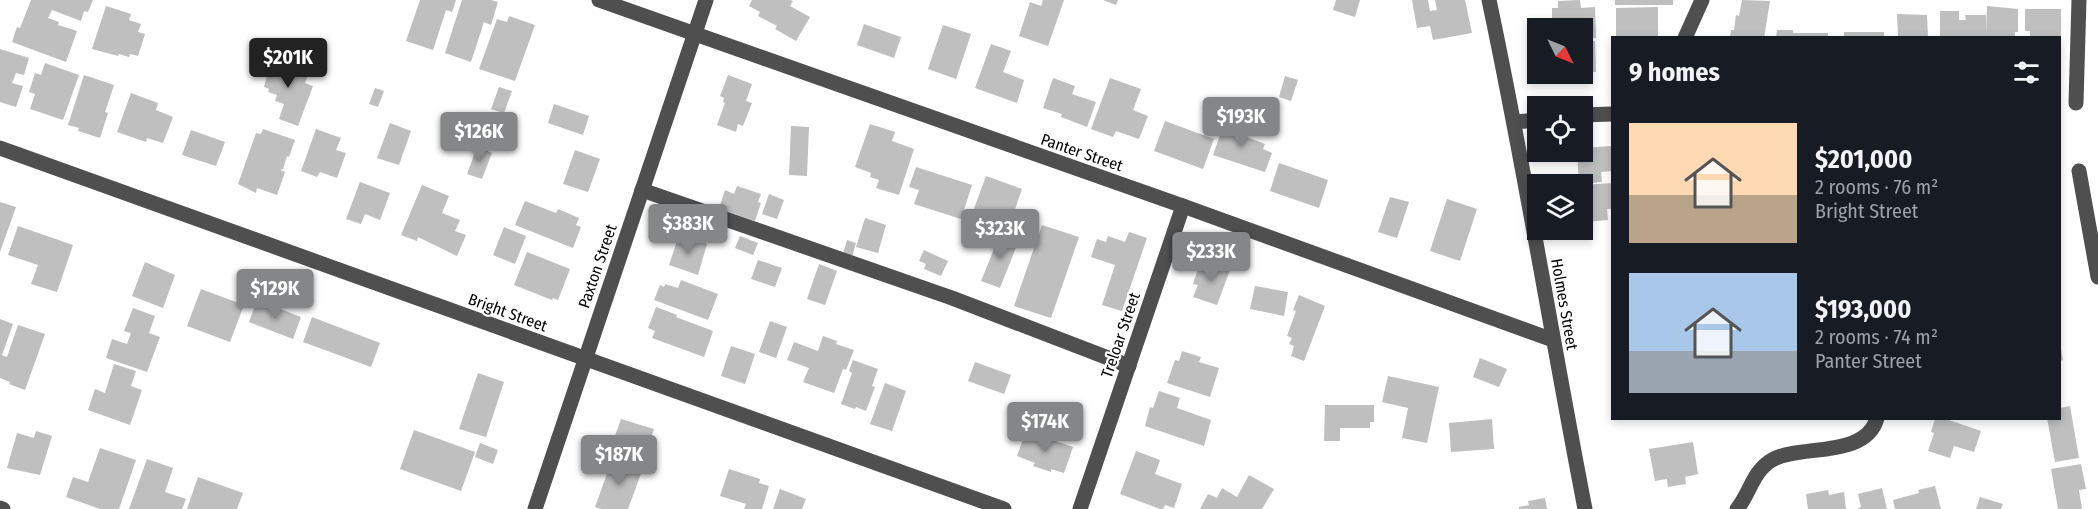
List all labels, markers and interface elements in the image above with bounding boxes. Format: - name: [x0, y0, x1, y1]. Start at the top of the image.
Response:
- north arrow: [1527, 18, 1593, 84]
- map controls: [1527, 18, 1593, 240]
- pin: $201K: [246, 38, 330, 89]
- text: $201K: [263, 45, 313, 69]
- icon: filters: [2010, 56, 2043, 89]
- text: 9 homes: [1629, 57, 1720, 88]
- button: locate: [1527, 96, 1593, 162]
- pin: $193K: [1199, 97, 1283, 148]
- text: $193K: [1217, 104, 1265, 128]
- pin: $126K: [437, 112, 521, 163]
- text: $126K: [454, 119, 504, 143]
- street label: Panter Street: [1038, 130, 1126, 176]
- text: $201,000: [1815, 144, 1912, 175]
- icon: home: [1677, 147, 1749, 219]
- button: layers: [1527, 174, 1593, 240]
- text: 2 rooms · 76 m²: [1815, 175, 1938, 199]
- text: Bright Street: [1815, 199, 1918, 223]
- pin: $383K: [646, 204, 730, 255]
- pin: $323K: [958, 209, 1042, 260]
- text: $383K: [662, 211, 714, 235]
- text: $323K: [975, 216, 1025, 240]
- street label: Paxton Street: [574, 221, 621, 311]
- pin: $233K: [1169, 232, 1253, 283]
- text: $233K: [1186, 239, 1236, 263]
- street label: Holmes Street: [1547, 257, 1582, 352]
- pin: $129K: [233, 269, 317, 320]
- text: $129K: [251, 276, 299, 300]
- street label: Bright Street: [466, 289, 551, 336]
- street label: Treloar Street: [1097, 289, 1144, 380]
- text: $193,000: [1815, 294, 1911, 325]
- icon: home: [1677, 297, 1749, 369]
- text: 2 rooms · 74 m²: [1815, 325, 1938, 349]
- text: Panter Street: [1815, 349, 1922, 373]
- pin: $174K: [1003, 402, 1087, 453]
- text: $174K: [1021, 409, 1069, 433]
- pin: $187K: [577, 435, 661, 486]
- text: $187K: [595, 442, 643, 466]

